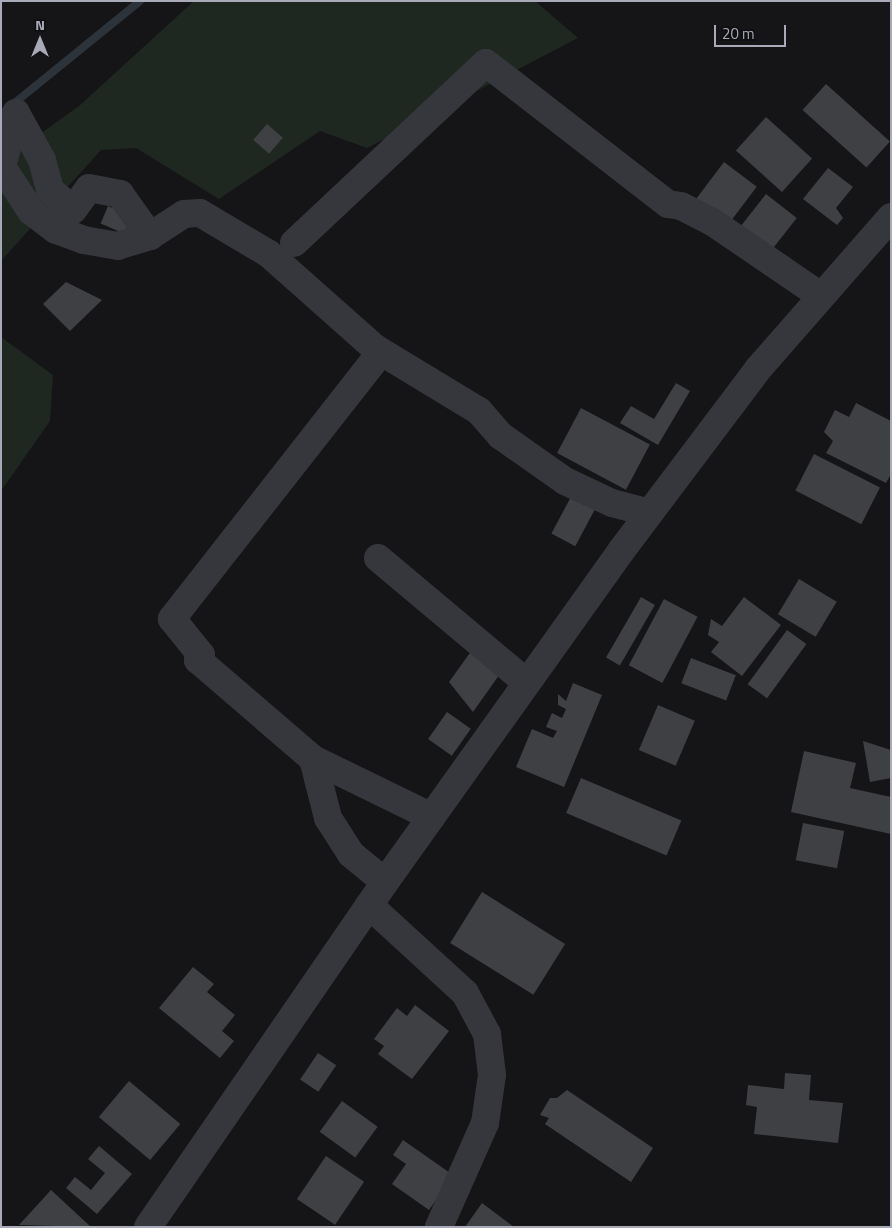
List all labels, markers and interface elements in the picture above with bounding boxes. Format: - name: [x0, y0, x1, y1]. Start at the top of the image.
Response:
- text: N: [35, 14, 45, 35]
- north arrow: [15, 15, 65, 65]
- scale bar: [717, 15, 790, 47]
- text: 20 m: [722, 22, 755, 45]

